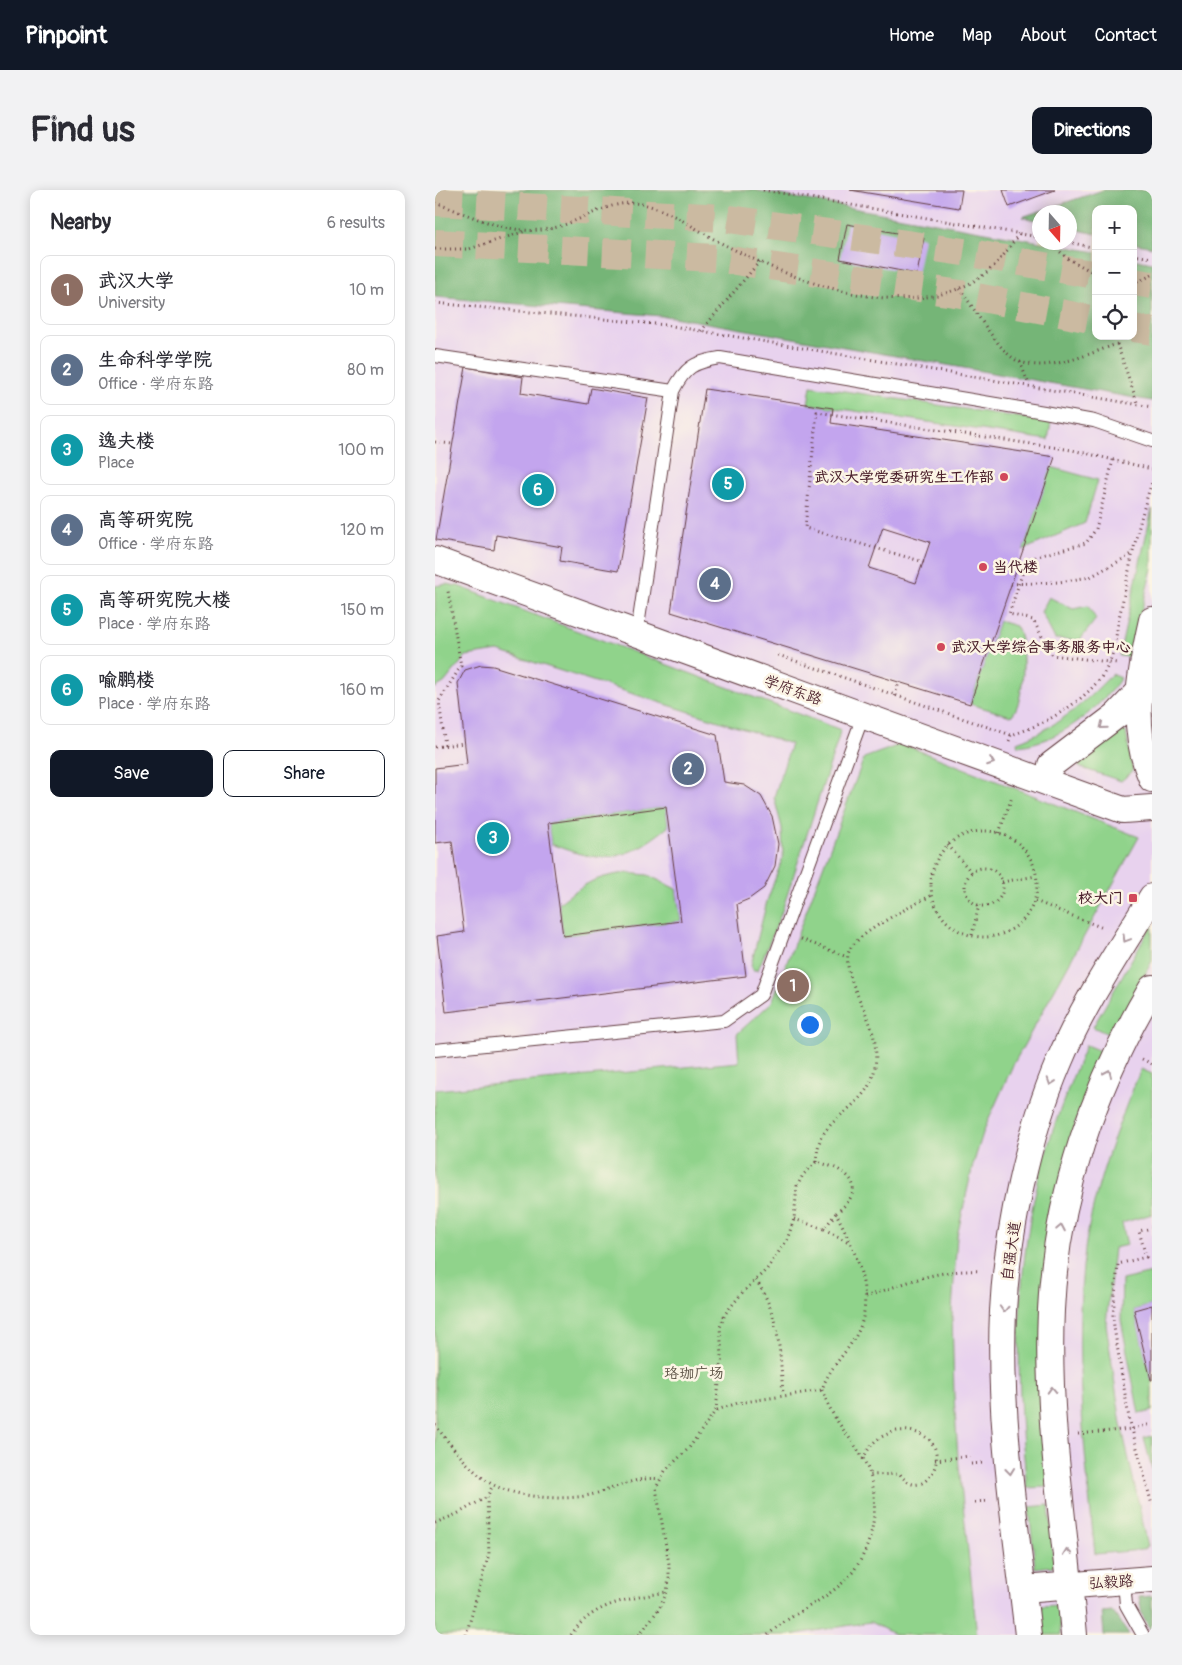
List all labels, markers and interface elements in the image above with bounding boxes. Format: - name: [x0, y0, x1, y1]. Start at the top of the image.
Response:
- text: Pinpoint: [25, 21, 107, 50]
- text: Home: [889, 24, 934, 47]
- text: Map: [962, 24, 992, 47]
- text: About: [1020, 24, 1066, 47]
- text: Contact: [1094, 24, 1157, 47]
- button: Directions: [1032, 107, 1152, 154]
- text: Find us: [30, 108, 135, 152]
- north arrow: [1032, 205, 1077, 250]
- map controls: [1092, 205, 1137, 340]
- button: +: [1092, 205, 1137, 250]
- text: Nearby: [50, 209, 111, 236]
- text: 6 results: [327, 213, 385, 233]
- button: −: [1092, 250, 1137, 295]
- text: 武汉大学: [98, 269, 174, 293]
- text: 1: [64, 280, 70, 300]
- text: 10 m: [349, 280, 384, 300]
- text: University: [98, 293, 165, 313]
- button: locate: [1092, 295, 1137, 340]
- text: 生命科学学院: [98, 348, 212, 372]
- text: 2: [63, 360, 71, 380]
- text: 80 m: [347, 360, 384, 380]
- text: Office · 学府东路: [98, 374, 214, 394]
- text: 逸夫楼: [98, 429, 155, 453]
- text: 3: [63, 440, 71, 460]
- text: 100 m: [338, 440, 384, 460]
- text: Place: [98, 453, 134, 473]
- pin: 5: [712, 465, 744, 503]
- place label: 武汉大学党委研究生工作部: [814, 468, 994, 487]
- pin: 6: [522, 471, 554, 509]
- marker: 武汉大学党委研究生工作部: [998, 471, 1010, 483]
- text: 高等研究院: [98, 508, 193, 532]
- text: 4: [62, 520, 72, 540]
- text: 120 m: [340, 520, 384, 540]
- text: Office · 学府东路: [98, 534, 214, 554]
- place label: 当代楼: [993, 558, 1038, 577]
- marker: 当代楼: [977, 561, 989, 573]
- pin: 4: [699, 565, 731, 603]
- text: 高等研究院大楼: [98, 588, 231, 612]
- text: 5: [63, 600, 71, 620]
- text: 150 m: [340, 600, 384, 620]
- text: Place · 学府东路: [98, 614, 210, 634]
- place label: 武汉大学综合事务服务中心: [951, 638, 1131, 657]
- marker: 武汉大学综合事务服务中心: [935, 641, 947, 653]
- text: 喻鹏楼: [98, 668, 155, 692]
- street label: 学府东路: [761, 671, 824, 710]
- text: 6: [62, 680, 72, 700]
- text: 160 m: [340, 680, 384, 700]
- text: Place · 学府东路: [98, 694, 210, 714]
- one-way arrow: [1100, 721, 1109, 729]
- button: Save: [50, 750, 213, 797]
- button: Share: [223, 750, 385, 797]
- pin: 2: [672, 750, 704, 788]
- one-way arrow: [986, 756, 995, 766]
- pin: 3: [477, 819, 509, 857]
- place label: 校大门: [1078, 889, 1123, 908]
- marker: 校大门: [1127, 892, 1139, 904]
- one-way arrow: [1123, 933, 1133, 942]
- pin: 1: [777, 967, 809, 1005]
- your location: [797, 1012, 823, 1038]
- one-way arrow: [1101, 1069, 1112, 1078]
- one-way arrow: [1047, 1078, 1057, 1086]
- street label: 自强大道: [998, 1220, 1025, 1282]
- one-way arrow: [1055, 1224, 1065, 1232]
- one-way arrow: [998, 1305, 1009, 1313]
- park label: 珞珈广场: [664, 1364, 724, 1383]
- one-way arrow: [1047, 1386, 1057, 1394]
- one-way arrow: [1004, 1468, 1015, 1476]
- one-way arrow: [1061, 1547, 1072, 1555]
- street label: 弘毅路: [1088, 1571, 1134, 1594]

